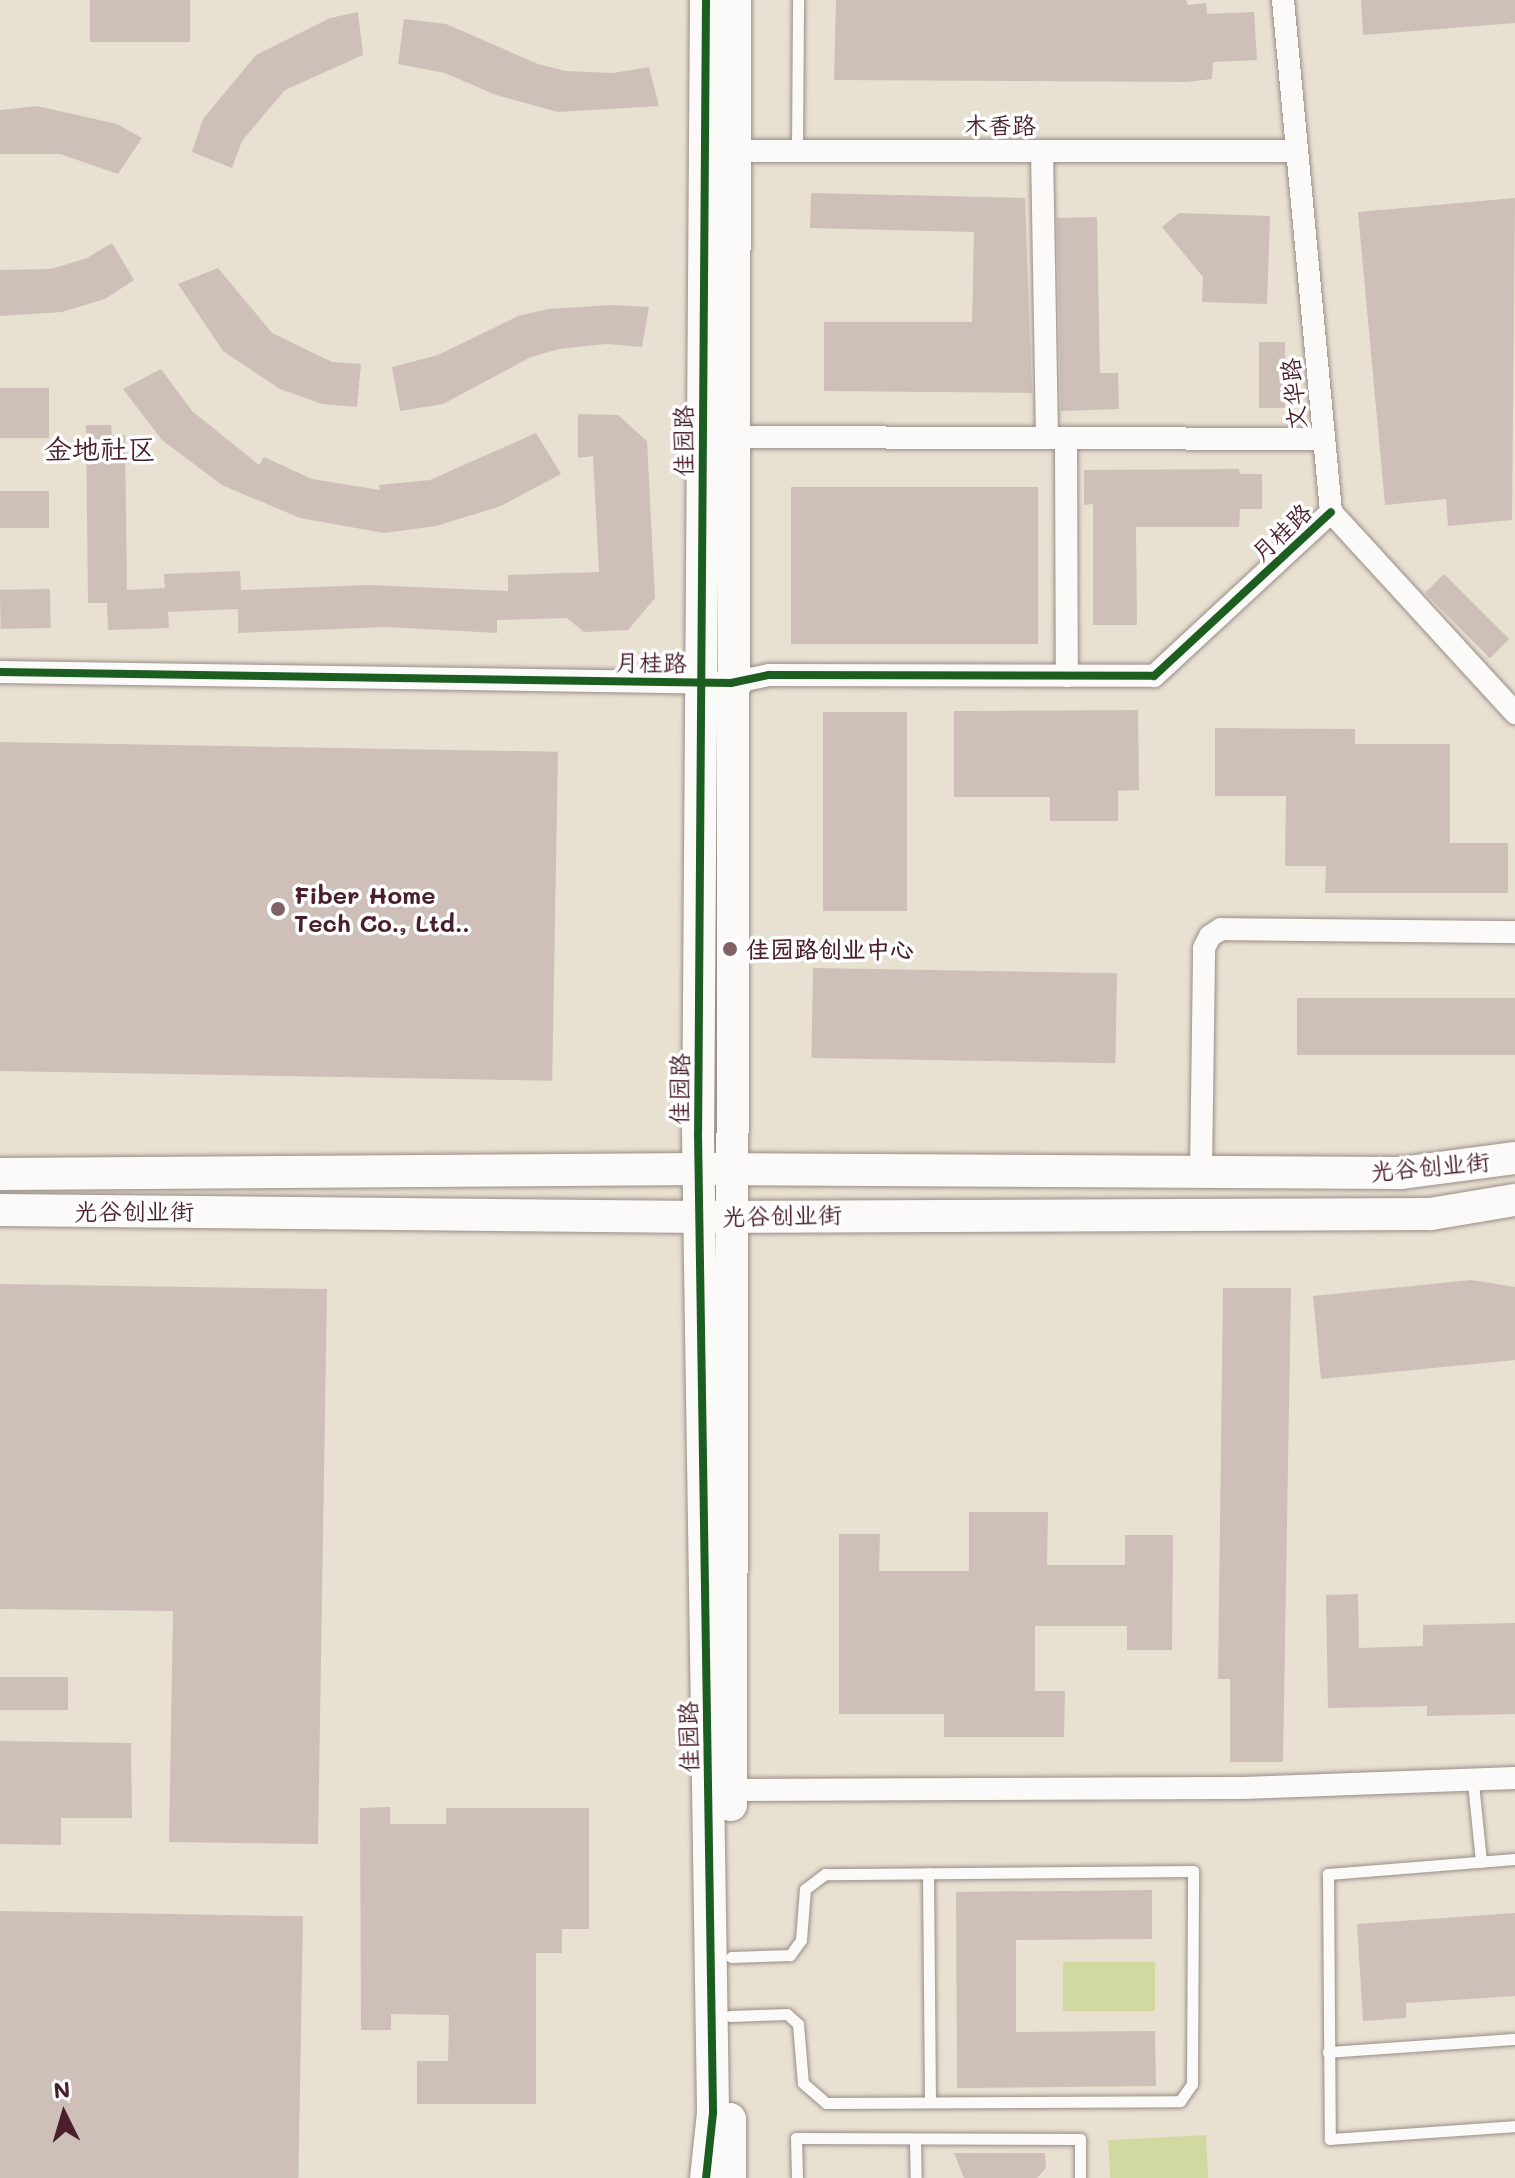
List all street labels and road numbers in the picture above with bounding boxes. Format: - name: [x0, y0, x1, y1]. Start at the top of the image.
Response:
- street label: 木香路: [964, 111, 1036, 139]
- street label: 文华路: [1275, 357, 1311, 431]
- street label: 佳园路: [669, 405, 697, 477]
- street label: 月桂路: [1245, 497, 1317, 567]
- street label: 月桂路: [615, 647, 687, 677]
- street label: 佳园路: [664, 1053, 694, 1125]
- street label: 光谷创业街: [1369, 1146, 1491, 1186]
- street label: 光谷创业街: [74, 1197, 194, 1225]
- street label: 光谷创业街: [722, 1200, 842, 1230]
- street label: 佳园路: [673, 1701, 703, 1773]

